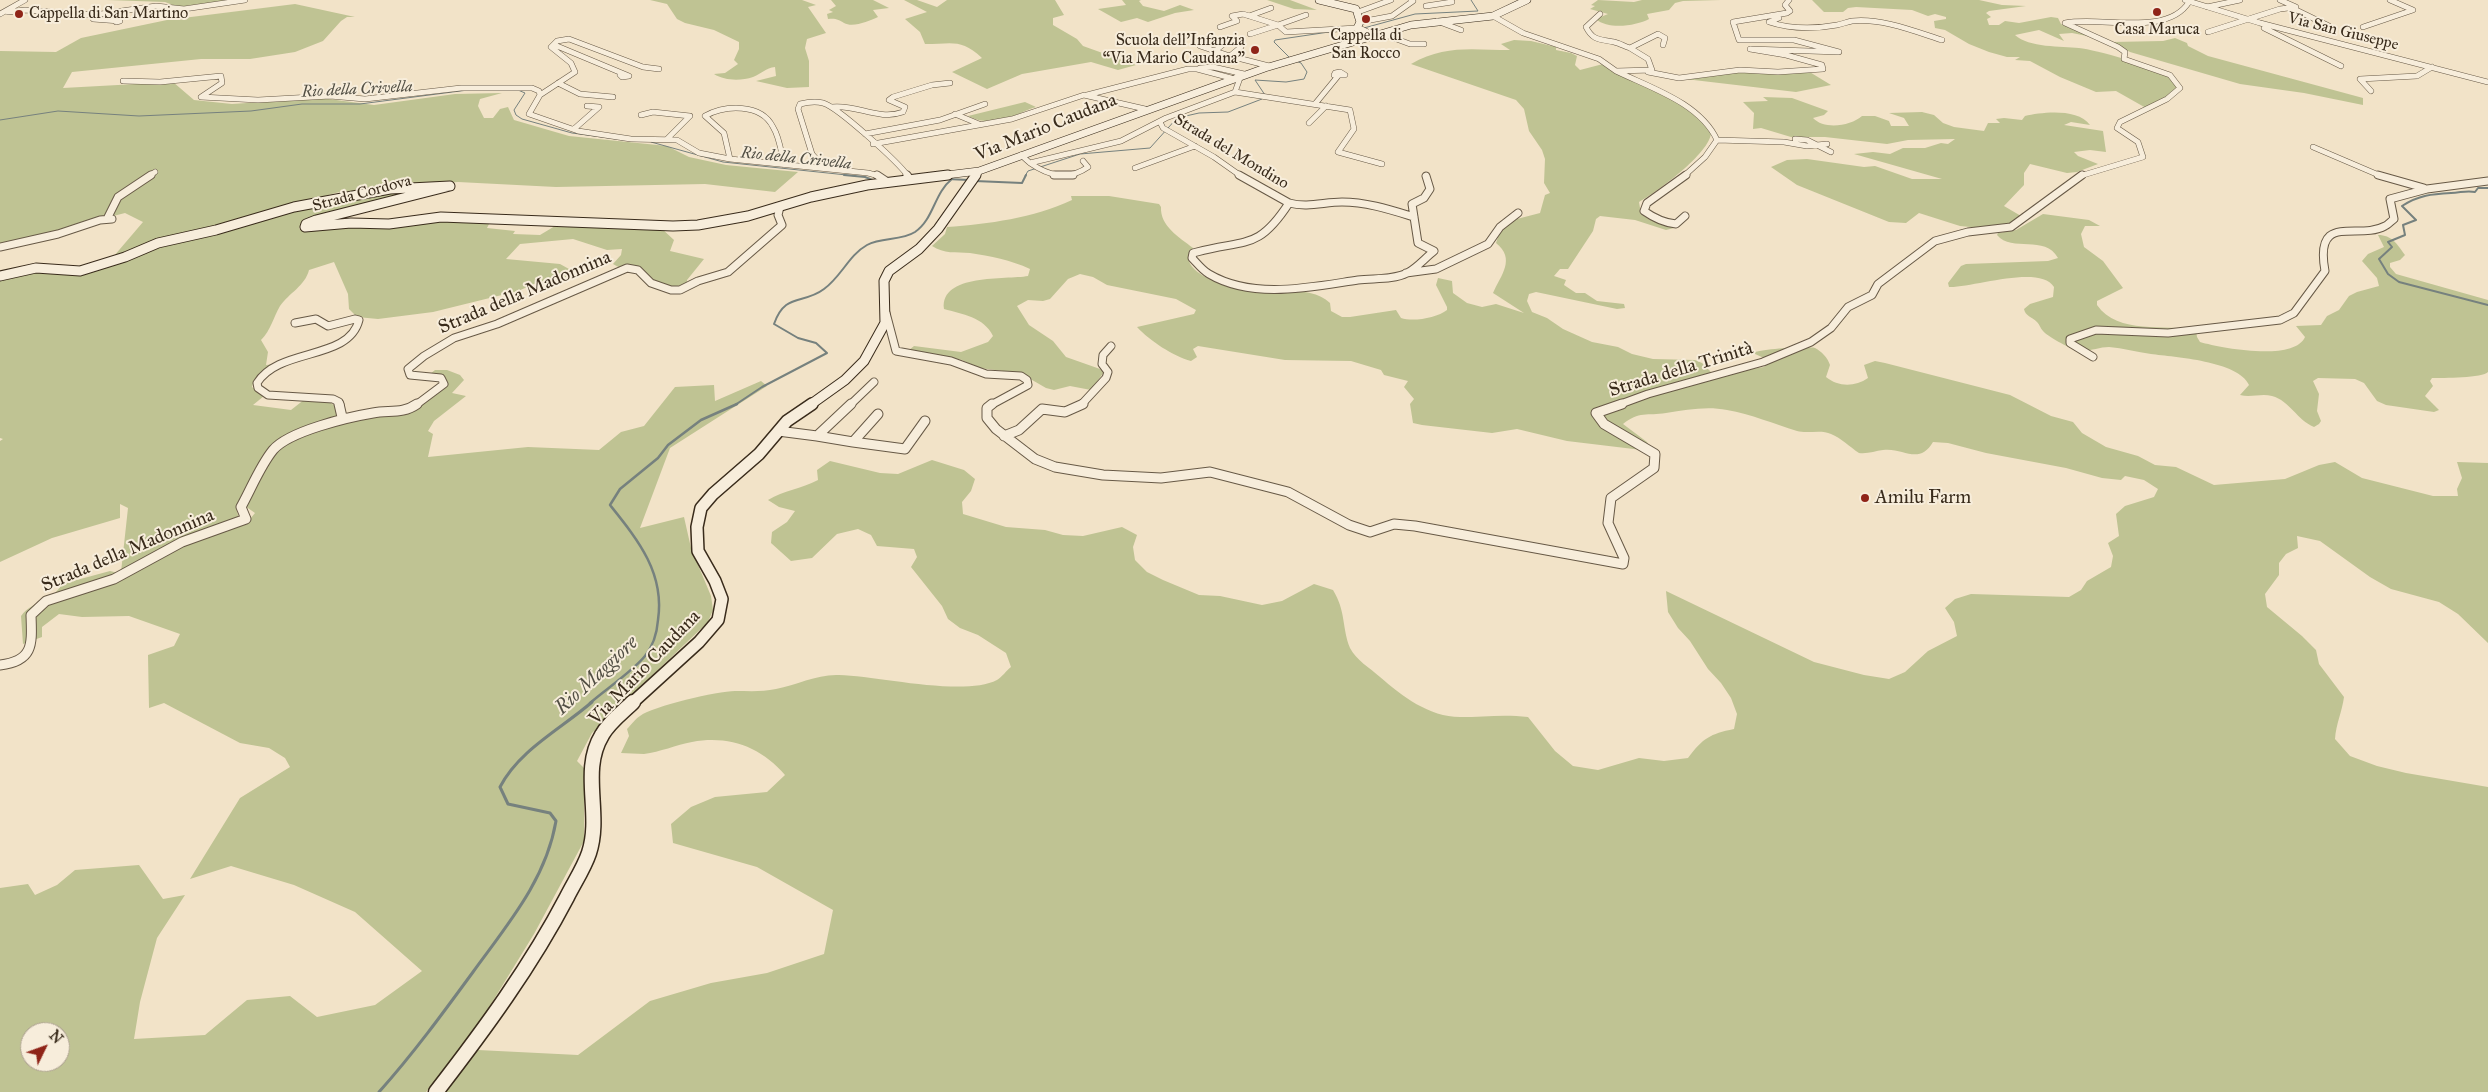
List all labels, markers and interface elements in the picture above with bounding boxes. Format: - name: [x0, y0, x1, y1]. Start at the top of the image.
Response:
- place label: Cappella di San Martino: [29, 4, 188, 24]
- marker: Casa Maruca: [2151, 6, 2163, 18]
- marker: Cappella di San Martino: [13, 8, 25, 20]
- street label: Via San Giuseppe: [2286, 9, 2400, 55]
- marker: Cappella di San Rocco: [1360, 13, 1372, 25]
- place label: Casa Maruca: [2114, 20, 2200, 40]
- place label: Cappella di San Rocco: [1330, 26, 1402, 64]
- place label: Scuola dell’Infanzia “Via Mario Caudana”: [1103, 31, 1245, 69]
- marker: Scuola dell’Infanzia “Via Mario Caudana”: [1249, 44, 1261, 56]
- water label: Rio della Crivella: [301, 78, 413, 102]
- street label: Via Mario Caudana: [972, 89, 1120, 167]
- street label: Strada del Mondino: [1170, 110, 1292, 194]
- water label: Rio della Crivella: [740, 144, 852, 174]
- street label: Strada Cordova: [311, 172, 413, 216]
- street label: Strada della Madonnina: [435, 246, 615, 340]
- street label: Strada della Trinità: [1606, 337, 1756, 403]
- place label: Amilu Farm: [1875, 487, 1971, 509]
- marker: Amilu Farm: [1859, 492, 1871, 504]
- street label: Strada della Madonnina: [38, 504, 218, 598]
- street label: Via Mario Caudana: [584, 606, 706, 730]
- water label: Rio Maggiore: [551, 632, 643, 720]
- north arrow: [20, 1022, 70, 1072]
- text: N: [45, 1027, 66, 1047]

